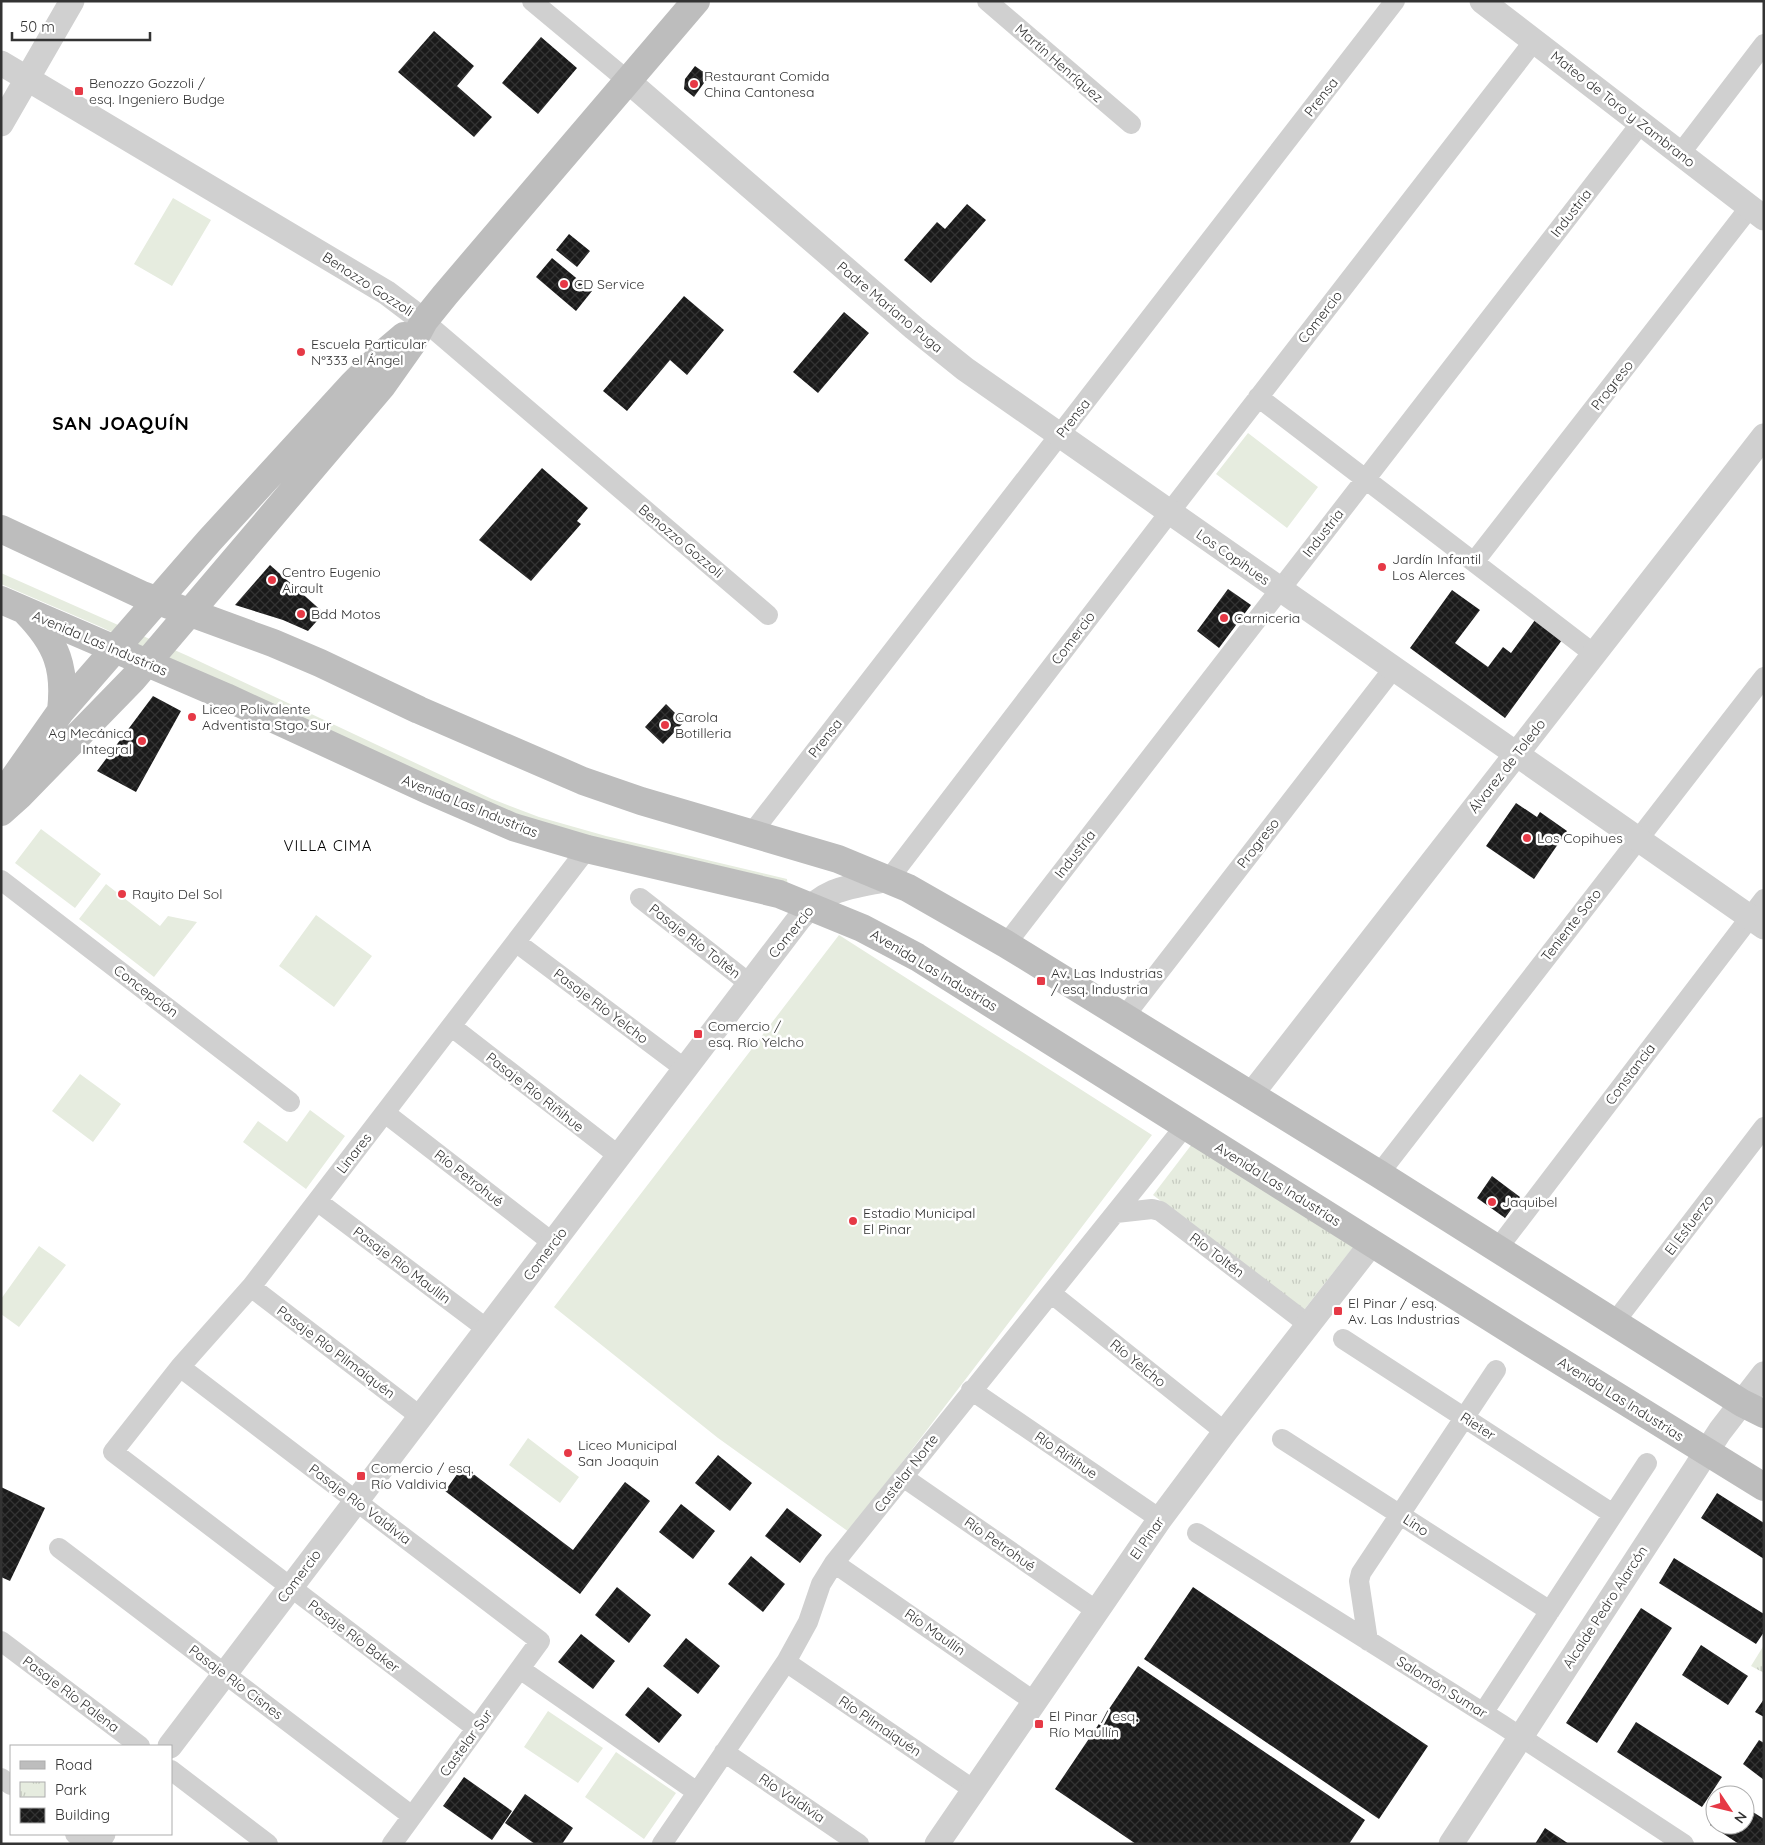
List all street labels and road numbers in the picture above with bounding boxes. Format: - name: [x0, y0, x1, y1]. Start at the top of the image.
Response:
- street label: Martín Henríquez: [1011, 20, 1107, 106]
- street label: Mateo de Toro y Zambrano: [1547, 47, 1699, 171]
- street label: Prensa: [1300, 74, 1342, 120]
- street label: Industria: [1547, 185, 1595, 241]
- street label: Benozzo Gozzoli: [319, 248, 417, 320]
- street label: Padre Mariano Puga: [833, 257, 947, 357]
- street label: Comercio: [1294, 287, 1346, 347]
- street label: Progreso: [1587, 356, 1637, 414]
- street label: Prensa: [1052, 395, 1094, 441]
- street label: Benozzo Gozzoli: [635, 500, 727, 582]
- street label: Industria: [1299, 505, 1347, 561]
- street label: Los Copihues: [1193, 525, 1273, 589]
- street label: Avenida Las Industrias: [30, 606, 170, 680]
- street label: Comercio: [1047, 608, 1099, 668]
- street label: Prensa: [804, 715, 846, 761]
- street label: Álvarez de Toledo: [1465, 715, 1549, 817]
- street label: Avenida Las Industrias: [399, 770, 541, 842]
- street label: Progreso: [1233, 814, 1283, 872]
- street label: Industria: [1051, 826, 1099, 882]
- street label: Teniente Soto: [1537, 885, 1605, 965]
- street label: Pasaje Río Toltén: [646, 900, 744, 982]
- street label: Comercio: [764, 902, 818, 962]
- street label: Avenida Las Industrias: [867, 925, 1001, 1015]
- street label: Concepción: [110, 961, 182, 1021]
- street label: Pasaje Río Yelcho: [550, 965, 652, 1047]
- street label: Constancia: [1601, 1040, 1659, 1108]
- street label: Pasaje Río Riñihue: [482, 1048, 588, 1136]
- street label: Linares: [333, 1129, 375, 1177]
- street label: Avenida Las Industrias: [1212, 1138, 1344, 1230]
- street label: Río Petrohué: [431, 1145, 507, 1211]
- street label: El Esfuerzo: [1660, 1191, 1718, 1259]
- street label: Pasaje Río Maullín: [350, 1222, 454, 1308]
- street label: Comercio: [519, 1224, 571, 1284]
- street label: Río Toltén: [1186, 1229, 1248, 1281]
- street label: Pasaje Río Pilmaiquén: [273, 1302, 399, 1402]
- street label: Río Yelcho: [1106, 1335, 1170, 1391]
- street label: Avenida Las Industrias: [1555, 1353, 1687, 1445]
- street label: Rieter: [1457, 1408, 1499, 1444]
- street label: Río Riñihue: [1031, 1427, 1101, 1483]
- street label: Castelar Norte: [870, 1430, 942, 1516]
- street label: Pasaje Río Valdivia: [305, 1460, 415, 1548]
- street label: Lino: [1400, 1510, 1432, 1540]
- street label: Río Petrohué: [961, 1513, 1039, 1575]
- street label: El Pinar: [1126, 1513, 1169, 1563]
- street label: Alcalde Pedro Alarcón: [1559, 1542, 1651, 1672]
- street label: Comercio: [273, 1546, 325, 1606]
- street label: Pasaje Río Baker: [305, 1596, 404, 1677]
- street label: Río Maullín: [901, 1605, 969, 1659]
- street label: Pasaje Río Cisnes: [185, 1641, 287, 1723]
- street label: Pasaje Río Palena: [19, 1652, 123, 1736]
- street label: Salomón Sumar: [1393, 1652, 1491, 1722]
- street label: Río Pilmaiquén: [835, 1692, 925, 1760]
- street label: Castelar Sur: [436, 1705, 497, 1780]
- street label: Río Valdivia: [756, 1769, 828, 1827]

